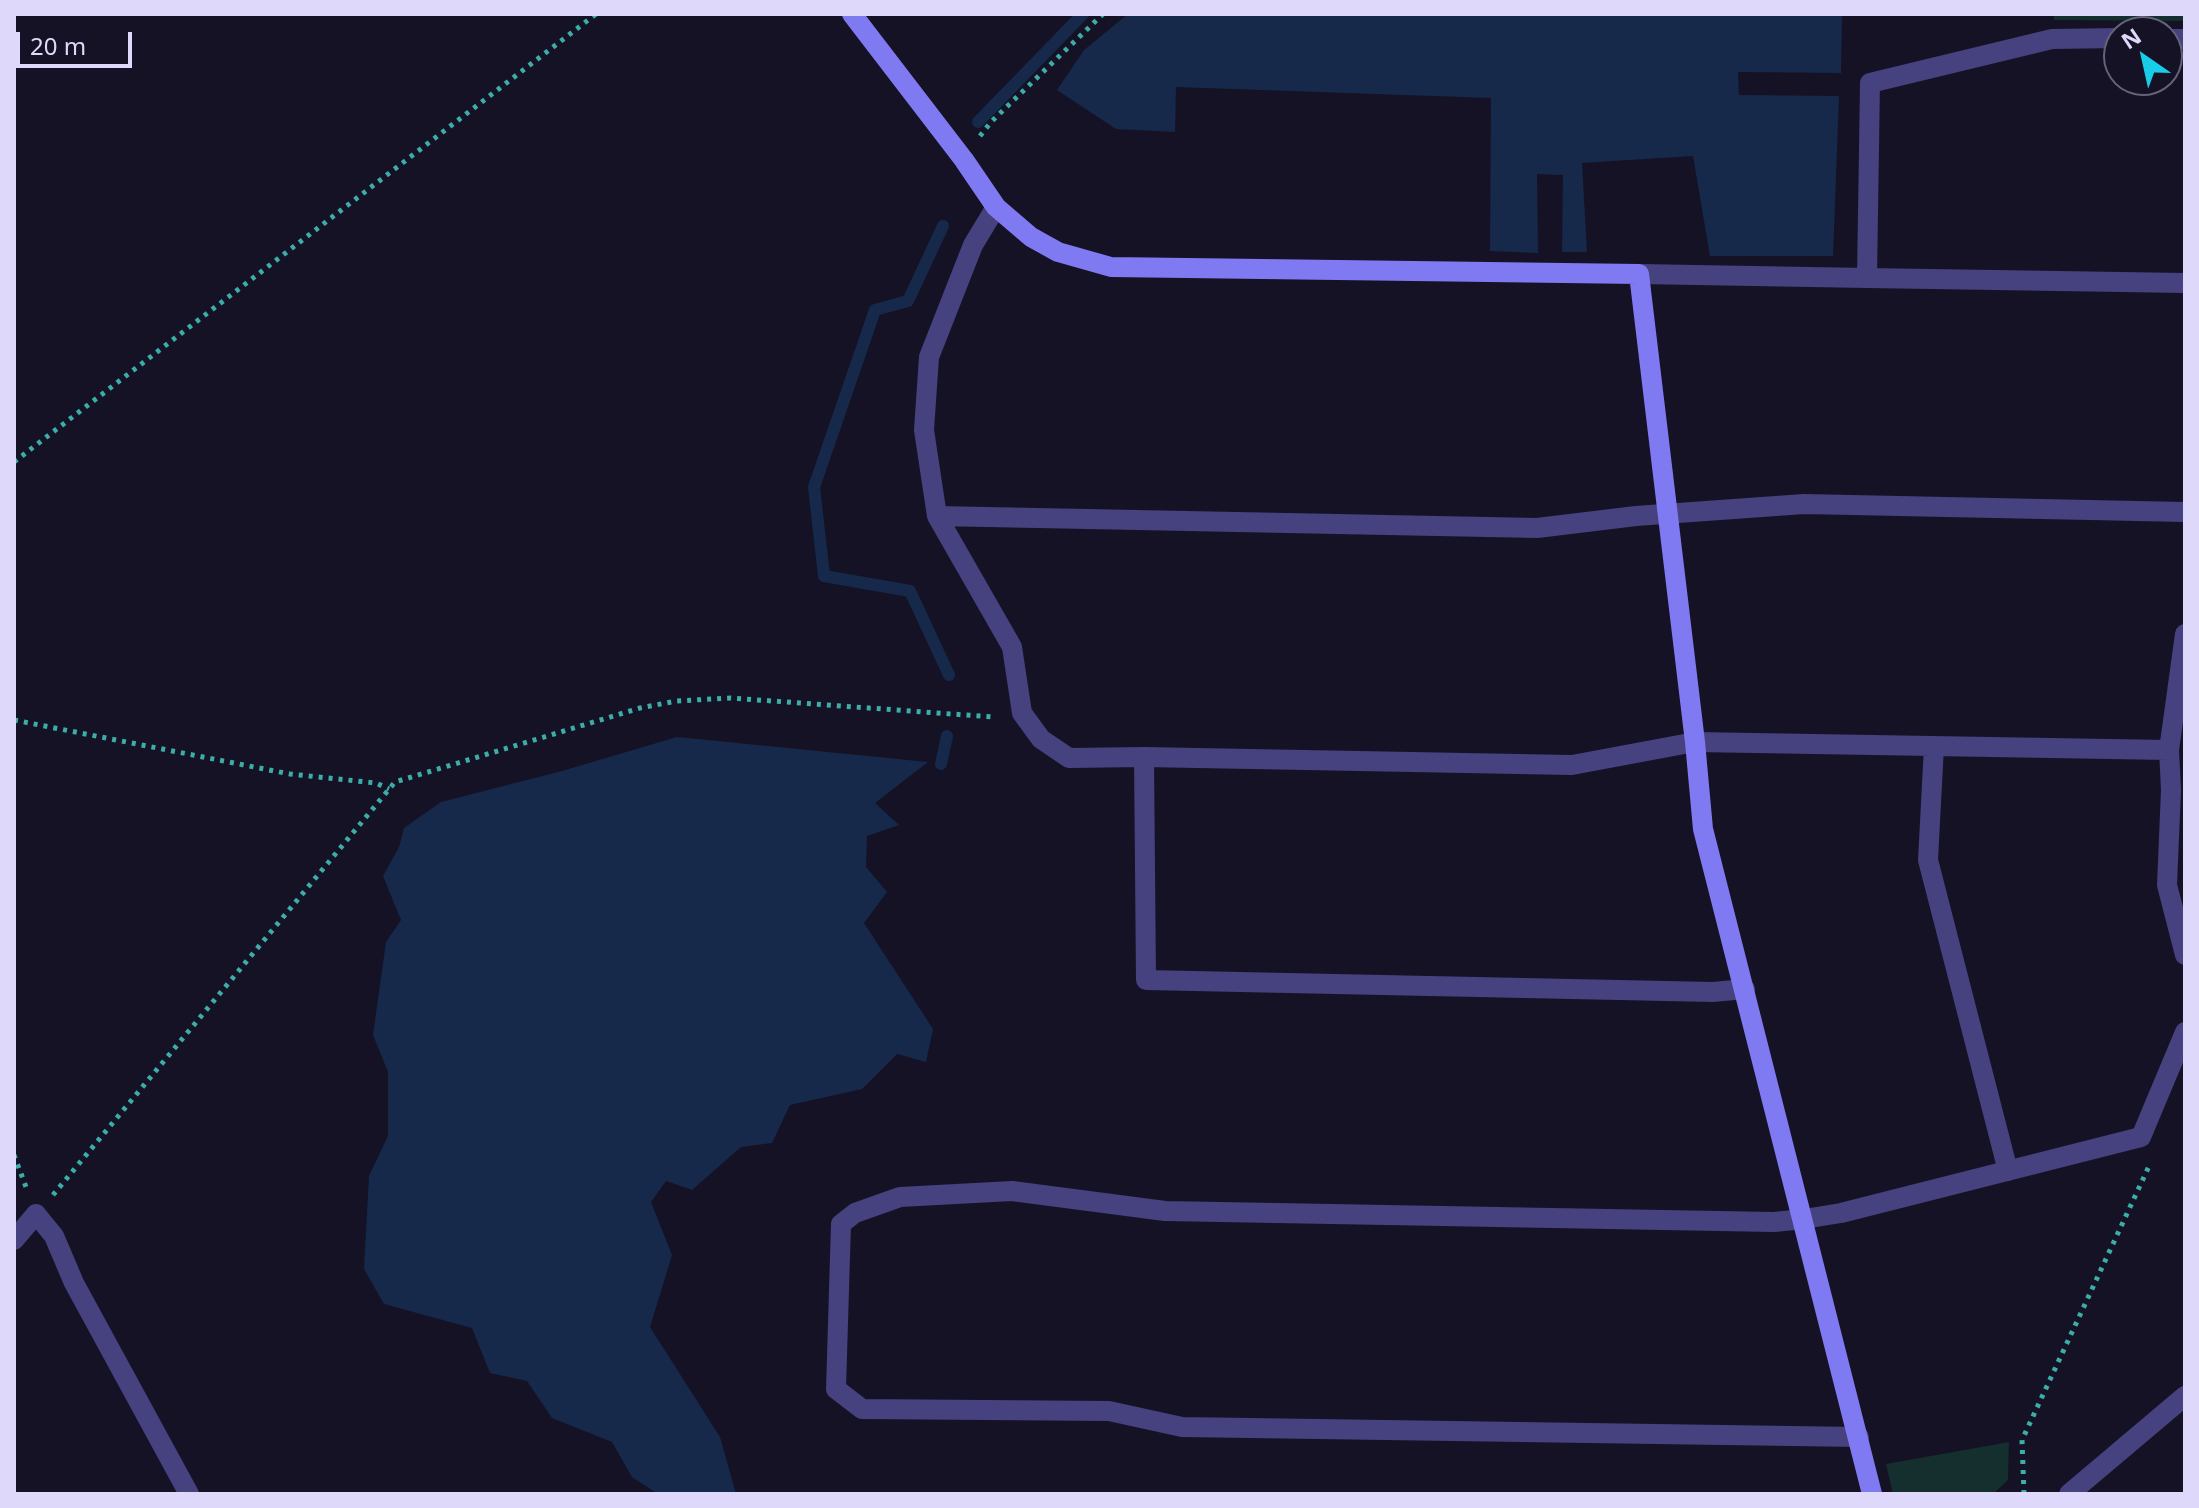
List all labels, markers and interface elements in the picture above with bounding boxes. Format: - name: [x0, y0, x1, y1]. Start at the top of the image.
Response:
- scale bar: [20, 16, 136, 66]
- north arrow: [2103, 16, 2183, 96]
- text: N: [2115, 20, 2146, 55]
- text: 20 m: [30, 29, 86, 62]

